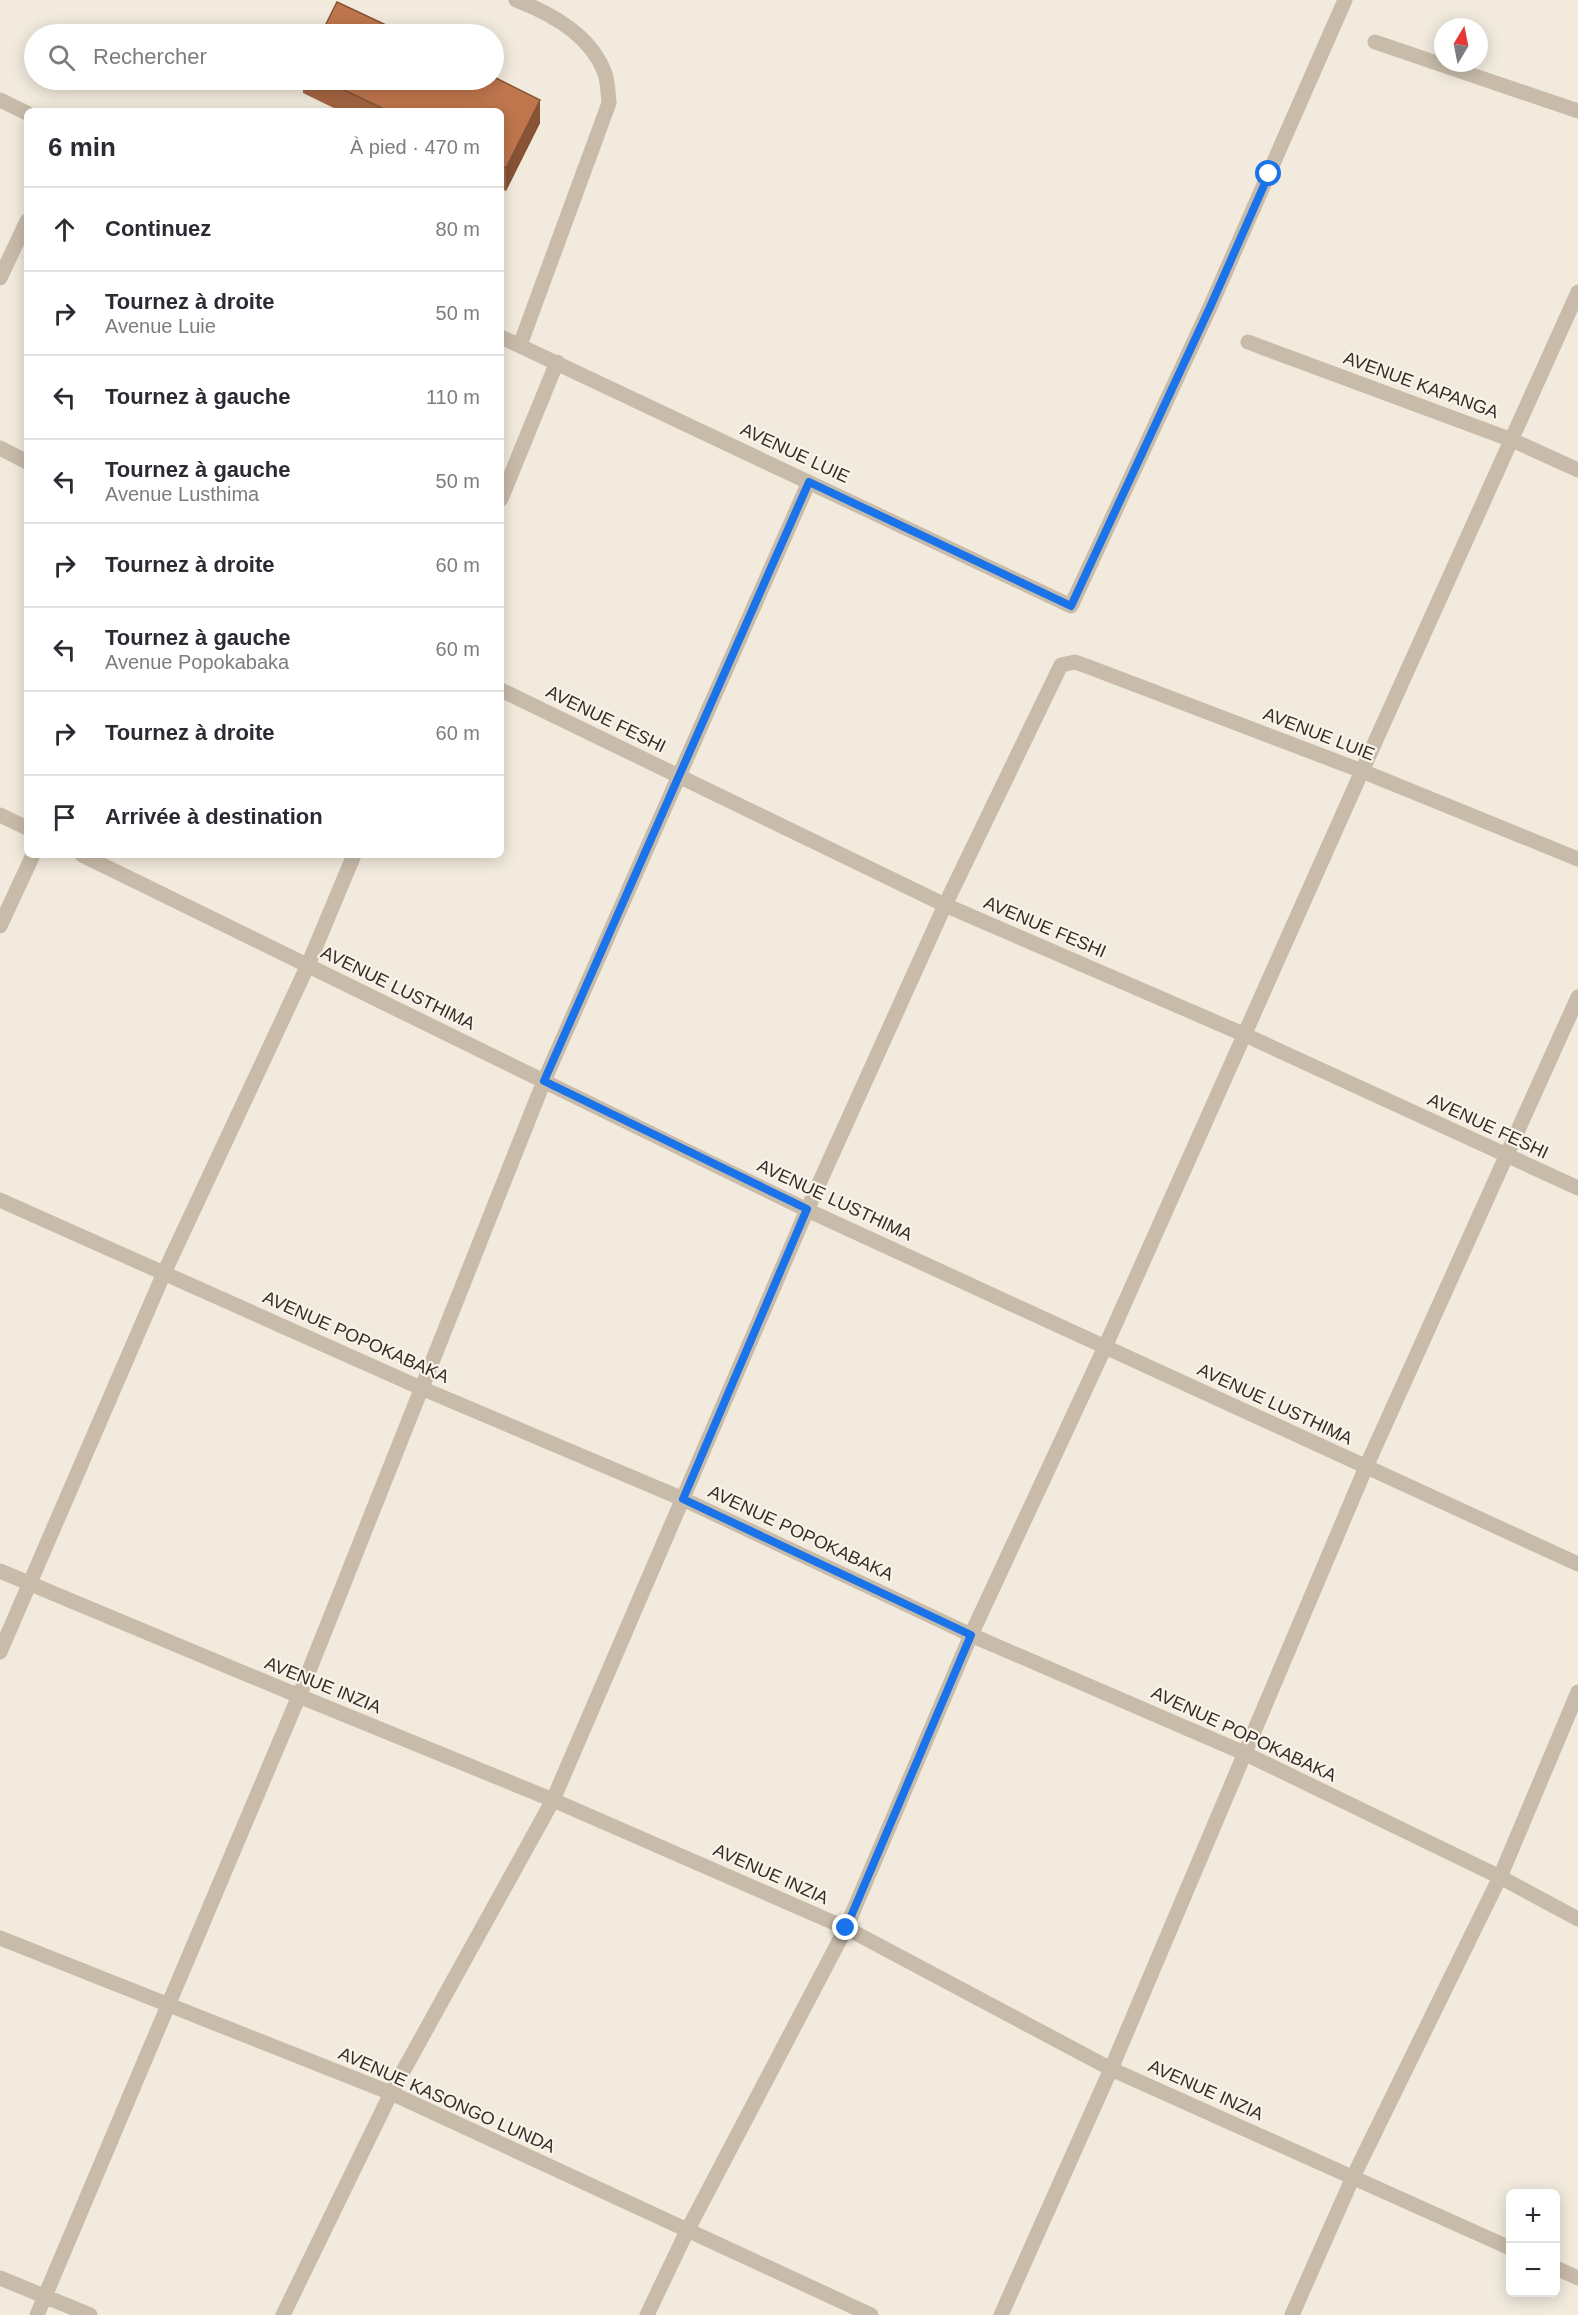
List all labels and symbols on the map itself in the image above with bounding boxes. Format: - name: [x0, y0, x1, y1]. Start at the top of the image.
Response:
- north arrow: [1434, 18, 1488, 72]
- route start: [1255, 160, 1281, 186]
- street label: AVENUE KAPANGA: [1341, 348, 1501, 422]
- street label: AVENUE LUIE: [737, 419, 853, 487]
- street label: AVENUE FESHI: [543, 681, 669, 757]
- street label: AVENUE LUIE: [1260, 704, 1378, 764]
- street label: AVENUE FESHI: [981, 892, 1109, 962]
- street label: AVENUE LUSTHIMA: [318, 942, 478, 1034]
- street label: AVENUE FESHI: [1425, 1089, 1551, 1163]
- street label: AVENUE LUSTHIMA: [754, 1155, 916, 1245]
- street label: AVENUE POPOKABAKA: [260, 1287, 452, 1387]
- street label: AVENUE LUSTHIMA: [1194, 1359, 1356, 1449]
- street label: AVENUE POPOKABAKA: [705, 1481, 897, 1585]
- street label: AVENUE INZIA: [262, 1653, 384, 1717]
- street label: AVENUE POPOKABAKA: [1148, 1682, 1340, 1786]
- street label: AVENUE INZIA: [710, 1840, 832, 1908]
- route end: [832, 1914, 858, 1940]
- street label: AVENUE KASONGO LUNDA: [336, 2043, 558, 2157]
- street label: AVENUE INZIA: [1145, 2056, 1267, 2124]

